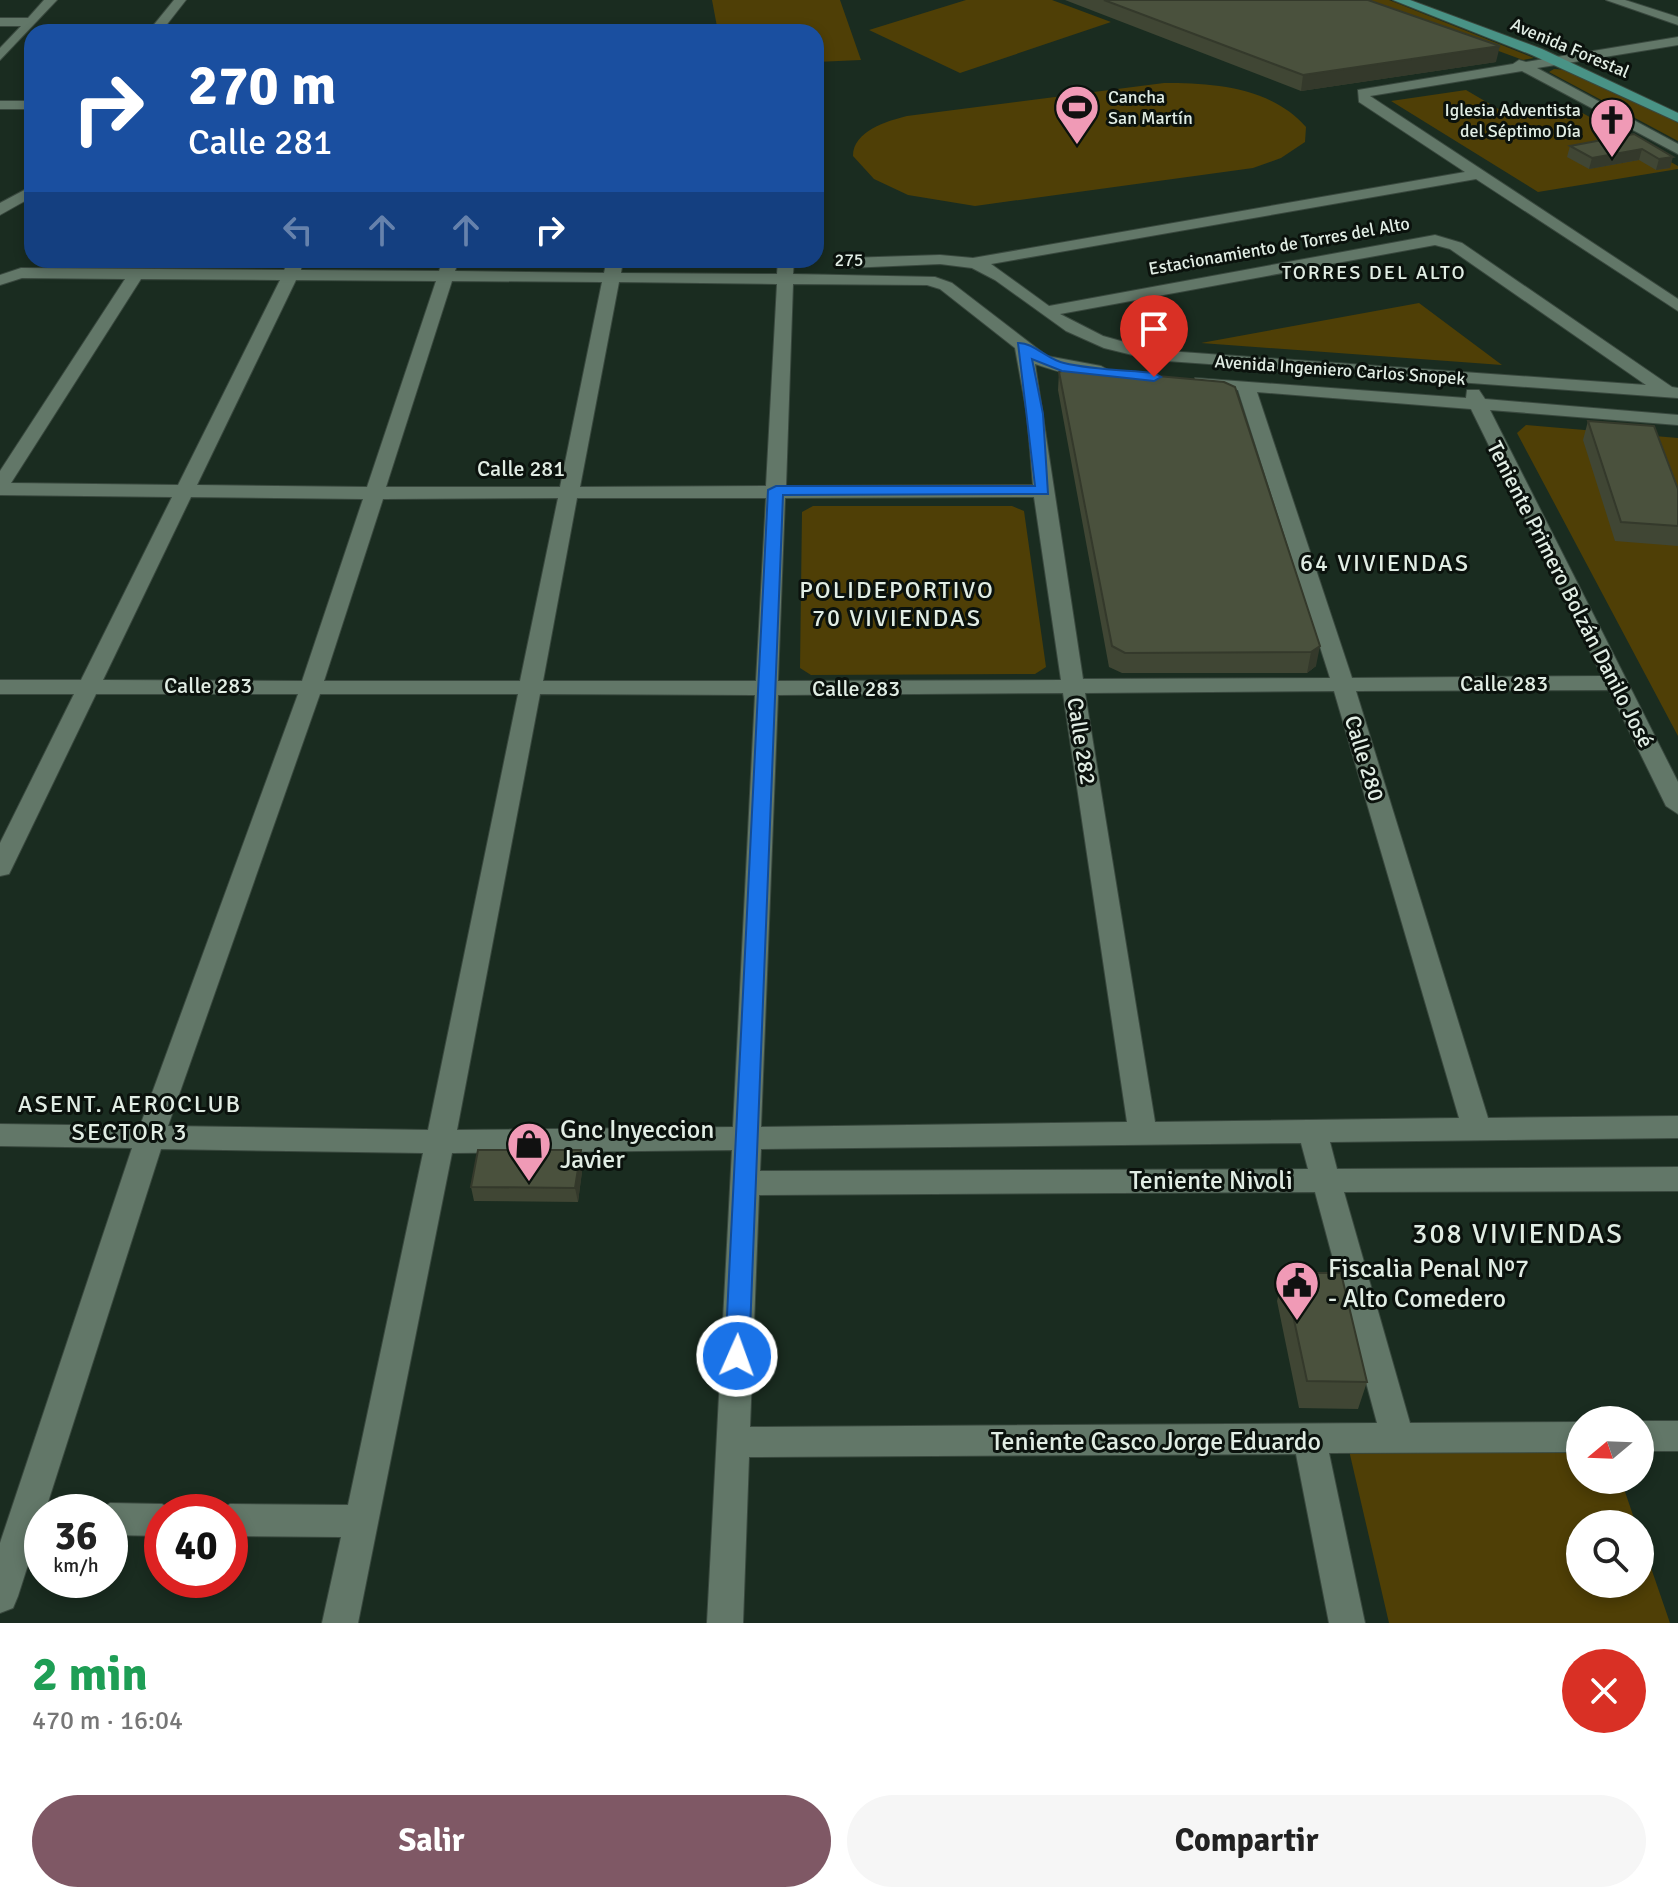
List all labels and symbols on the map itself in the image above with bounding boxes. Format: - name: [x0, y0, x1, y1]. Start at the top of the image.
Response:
- street label: Avenida Forestal: [1507, 13, 1633, 83]
- sports icon: Cancha San Martín: [1053, 83, 1101, 146]
- place label: Cancha San Martín: [1108, 86, 1193, 129]
- church icon: Iglesia Adventista del Séptimo Día: [1588, 96, 1636, 159]
- place label: Iglesia Adventista del Séptimo Día: [1444, 99, 1581, 142]
- street label: Estacionamiento de Torres del Alto: [1147, 212, 1411, 280]
- street label: 275: [834, 249, 864, 271]
- district label: TORRES DEL ALTO: [1281, 260, 1467, 285]
- pin: [1120, 295, 1188, 377]
- street label: Avenida Ingeniero Carlos Snopek: [1214, 350, 1466, 390]
- street label: Teniente Primero Bolzán Danilo José: [1481, 436, 1660, 752]
- street label: Calle 281: [477, 455, 565, 482]
- district label: 64 VIVIENDAS: [1300, 548, 1470, 578]
- district label: POLIDEPORTIVO 70 VIVIENDAS: [799, 575, 995, 633]
- street label: Calle 283: [1460, 670, 1548, 697]
- street label: Calle 283: [164, 672, 252, 699]
- street label: Calle 283: [812, 675, 900, 702]
- street label: Calle 282: [1061, 695, 1102, 787]
- street label: Calle 280: [1339, 712, 1390, 804]
- district label: ASENT. AEROCLUB SECTOR 3: [18, 1089, 242, 1147]
- place label: Gnc Inyeccion Javier: [560, 1114, 715, 1176]
- shop icon: Gnc Inyeccion Javier: [505, 1120, 553, 1183]
- street label: Teniente Nivoli: [1129, 1165, 1293, 1197]
- district label: 308 VIVIENDAS: [1412, 1217, 1624, 1251]
- place label: Fiscalia Penal Nº7 - Alto Comedero: [1328, 1253, 1529, 1315]
- public building icon: Fiscalia Penal Nº7 - Alto Comedero: [1273, 1259, 1321, 1322]
- position arrow: [695, 1314, 779, 1398]
- north arrow: [1566, 1406, 1654, 1494]
- street label: Teniente Casco Jorge Eduardo: [991, 1426, 1321, 1458]
- speed limit sign: 40: [144, 1494, 248, 1598]

